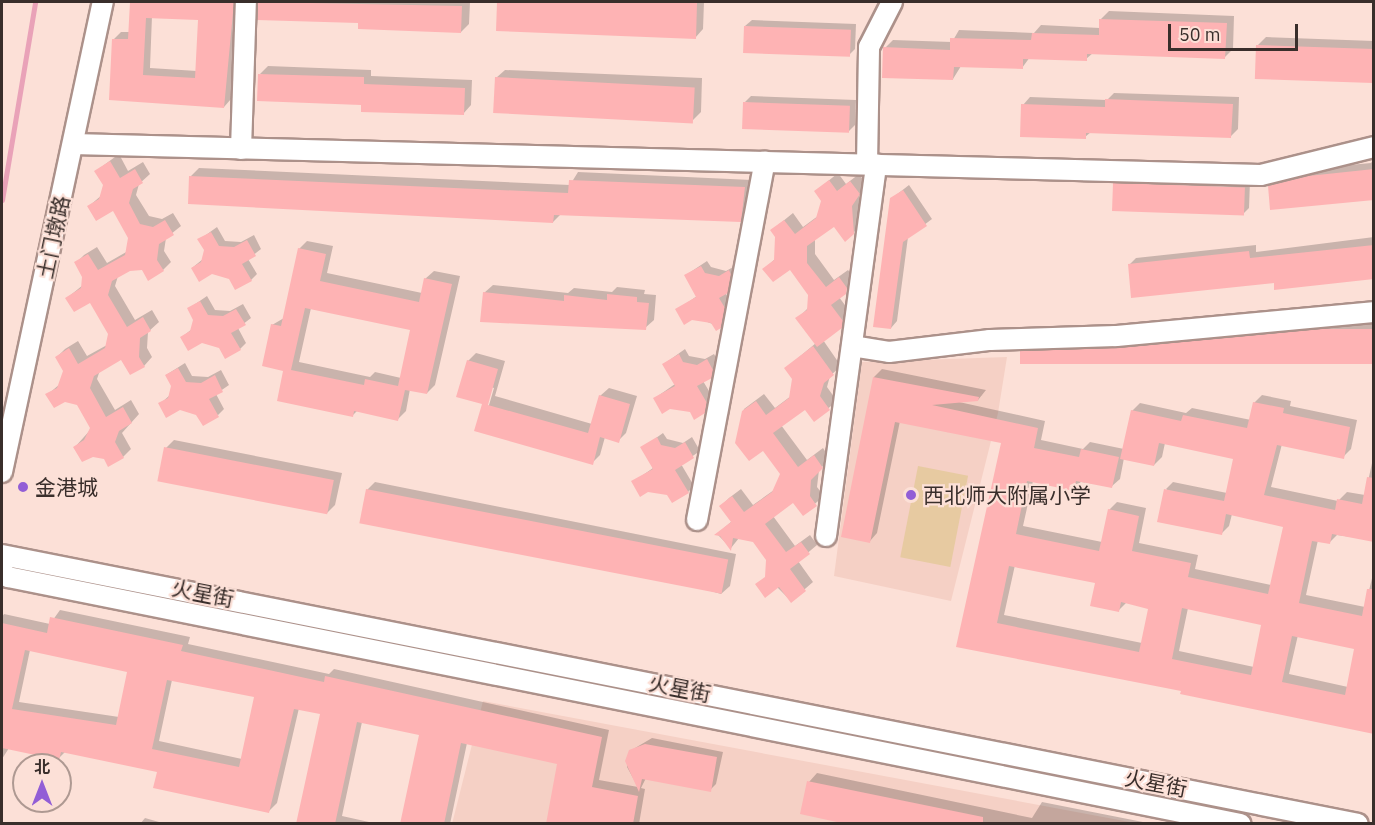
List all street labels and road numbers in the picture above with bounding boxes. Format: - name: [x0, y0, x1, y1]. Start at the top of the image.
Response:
- street label: 土门墩路: [32, 193, 74, 281]
- street label: 火星街: [170, 575, 236, 611]
- street label: 火星街: [647, 670, 713, 706]
- street label: 火星街: [1123, 765, 1189, 801]

